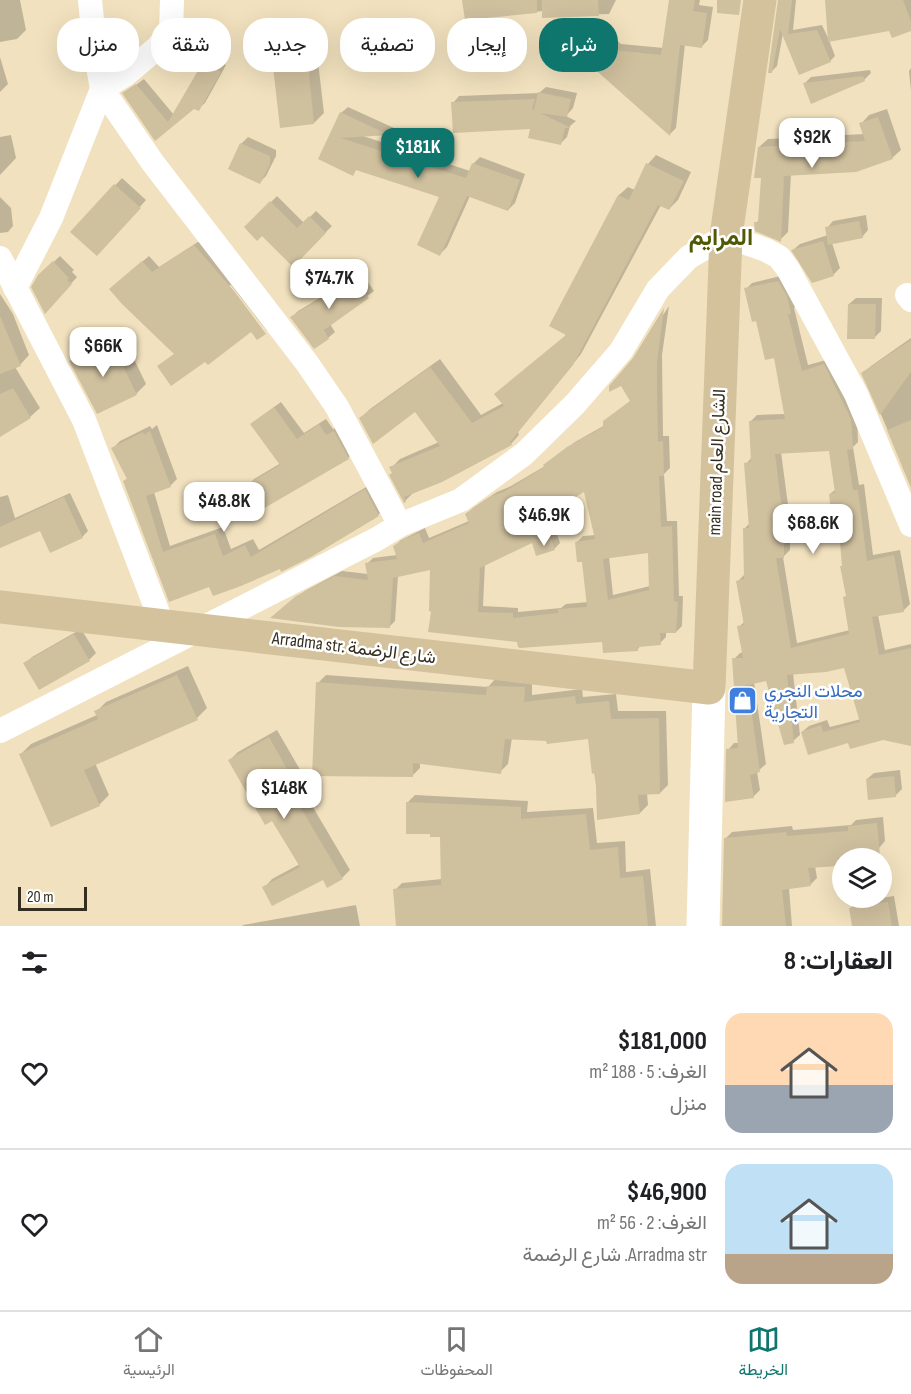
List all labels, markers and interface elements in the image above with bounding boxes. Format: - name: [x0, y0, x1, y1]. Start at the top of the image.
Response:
- chip: منزل: [57, 18, 139, 72]
- chip: شقة: [151, 18, 231, 72]
- chip: جديد: [243, 18, 328, 72]
- chip: تصفية: [340, 18, 435, 72]
- chip: إيجار: [447, 18, 527, 72]
- chip: شراء: [539, 18, 618, 72]
- pin: $92K: [776, 118, 848, 169]
- text: $92K: [793, 125, 831, 149]
- pin: $181K: [376, 128, 460, 179]
- text: $181K: [395, 135, 441, 159]
- district label: المرايم: [689, 223, 753, 253]
- pin: $74.7K: [280, 259, 378, 310]
- text: $74.7K: [304, 266, 354, 290]
- pin: $66K: [67, 327, 139, 378]
- text: $66K: [84, 334, 122, 358]
- street label: main road الشارع العام: [704, 388, 731, 536]
- pin: $48.8K: [175, 482, 273, 533]
- text: $48.8K: [198, 489, 250, 513]
- pin: $46.9K: [495, 496, 593, 547]
- text: $46.9K: [518, 503, 570, 527]
- pin: $68.6K: [764, 504, 862, 555]
- text: $68.6K: [787, 511, 839, 535]
- street label: Arradma str. شارع الرضمة: [270, 627, 437, 669]
- place label: محلات النجري التجارية: [764, 681, 863, 723]
- shop icon: محلات النجري التجارية: [727, 685, 759, 717]
- pin: $148K: [242, 769, 326, 820]
- text: $148K: [261, 776, 307, 800]
- map controls: [832, 848, 892, 908]
- button: layers: [832, 848, 892, 908]
- scale bar: [18, 884, 87, 912]
- text: 20 m: [27, 888, 54, 907]
- icon: filters: [18, 946, 51, 979]
- text: العقارات: 8: [784, 946, 893, 977]
- text: $181,000: [618, 1026, 707, 1057]
- icon: home: [773, 1037, 845, 1109]
- icon: heart: [18, 1057, 51, 1090]
- text: الغرف: 5 · 188 m²: [589, 1060, 707, 1084]
- text: منزل: [670, 1092, 707, 1116]
- text: $46,900: [627, 1177, 707, 1208]
- icon: home: [773, 1188, 845, 1260]
- icon: heart: [18, 1208, 51, 1241]
- text: الغرف: 2 · 56 m²: [597, 1211, 707, 1235]
- text: Arradma str. شارع الرضمة: [523, 1243, 707, 1267]
- tab: الرئيسية: [123, 1323, 175, 1384]
- tab: المحفوظات: [421, 1323, 493, 1384]
- tab: الخريطة: [739, 1323, 788, 1384]

